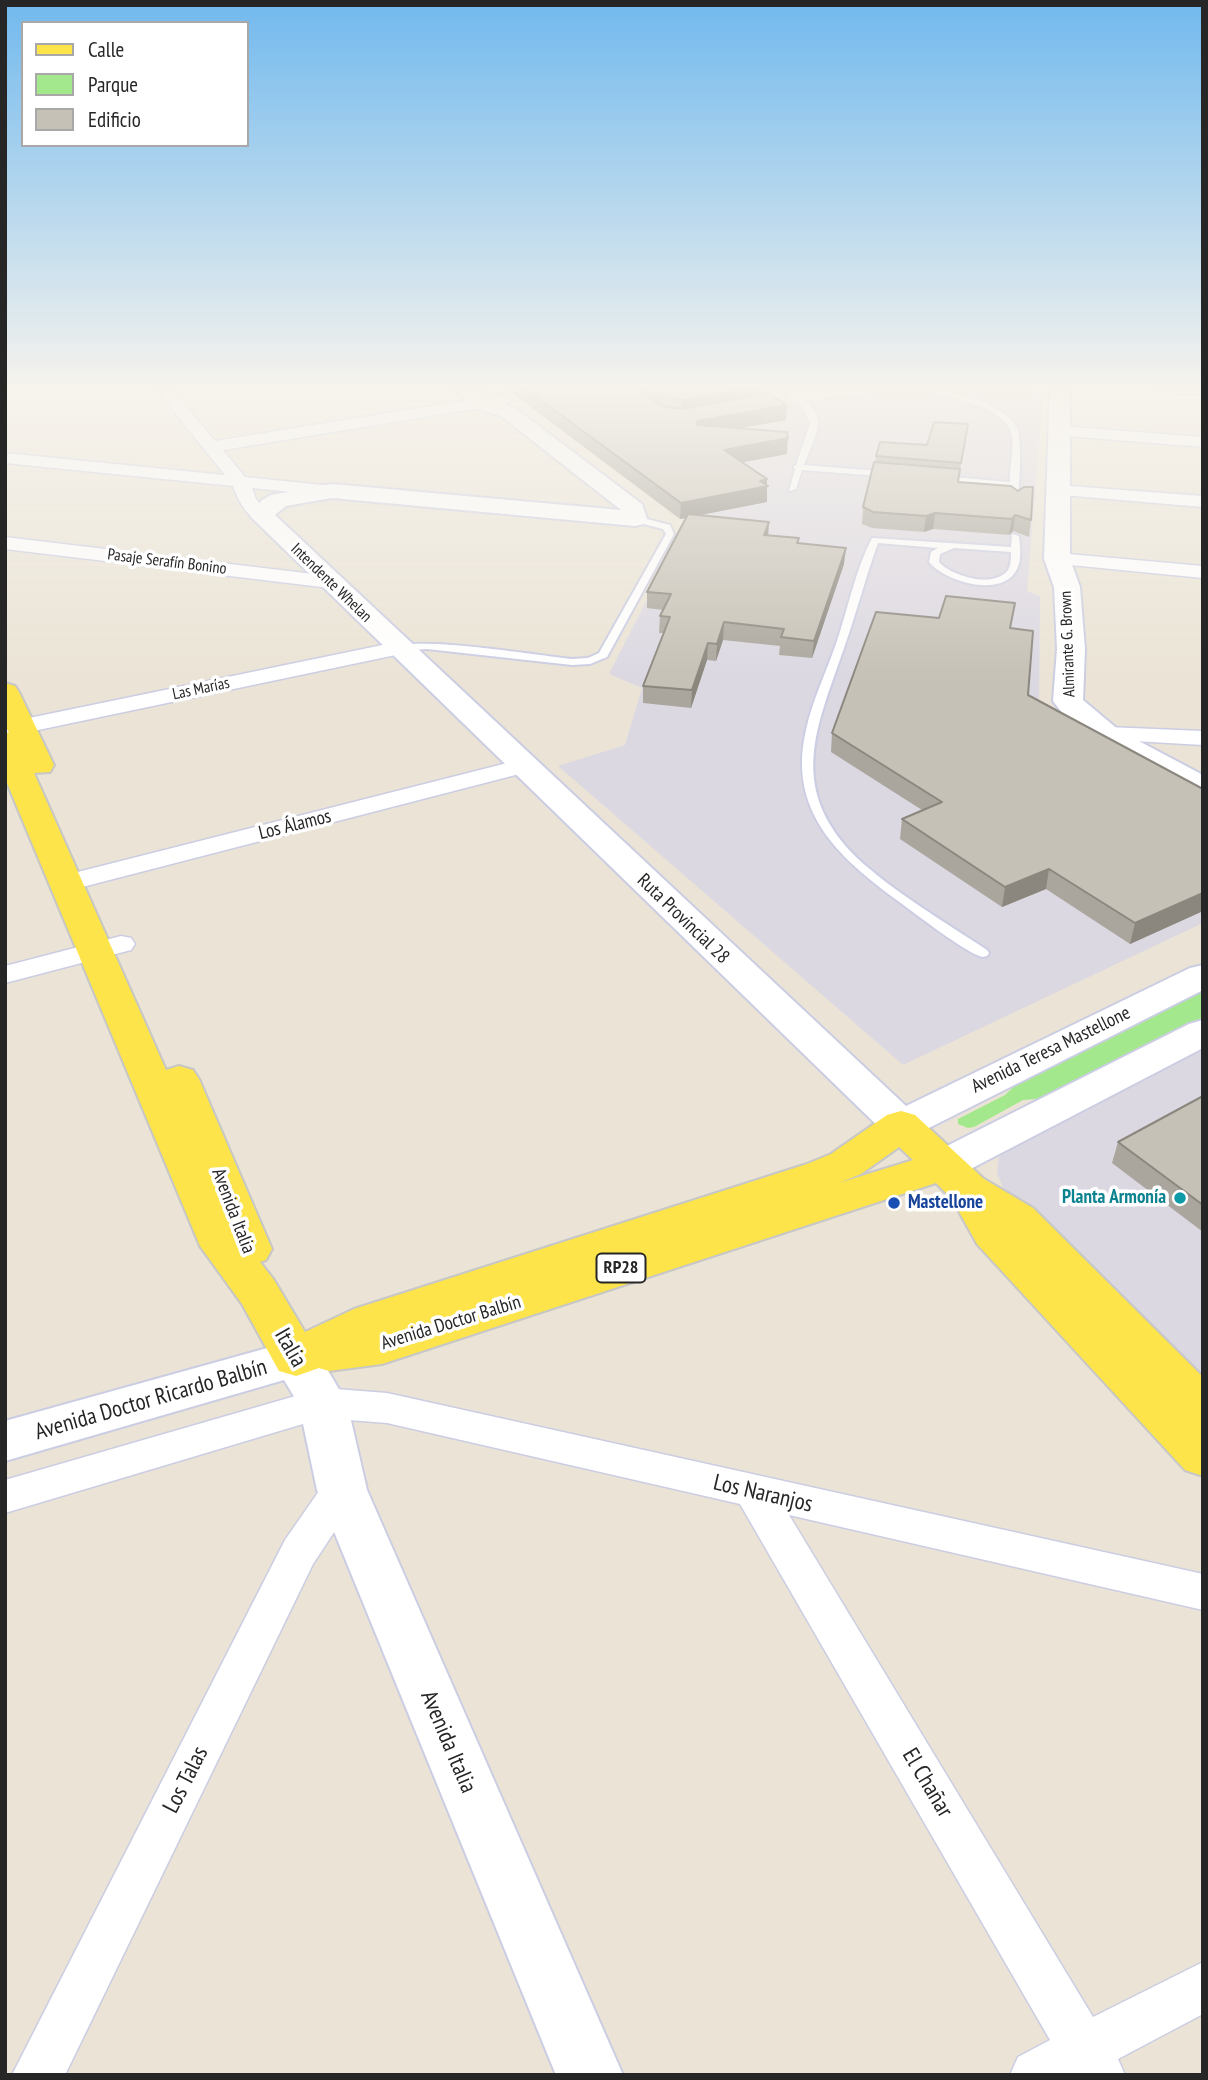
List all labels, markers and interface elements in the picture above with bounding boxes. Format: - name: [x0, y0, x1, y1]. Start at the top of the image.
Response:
- legend: [21, 21, 248, 147]
- text: Calle: [88, 36, 124, 63]
- text: Parque: [88, 71, 138, 98]
- text: Edificio: [88, 106, 141, 133]
- street label: Intendente Whelan: [287, 540, 375, 626]
- street label: Pasaje Serafín Bonino: [106, 545, 228, 579]
- street label: Almirante G. Brown: [1057, 590, 1079, 698]
- street label: Las Marías: [171, 674, 231, 704]
- street label: Los Álamos: [256, 805, 334, 845]
- street label: Ruta Provincial 28: [632, 869, 734, 969]
- street label: Avenida Teresa Mastellone: [968, 1002, 1134, 1098]
- street label: Avenida Italia: [206, 1165, 260, 1257]
- place label: Planta Armonía: [1062, 1187, 1166, 1209]
- marker: Planta Armonía: [1172, 1190, 1188, 1206]
- place label: Mastellone: [908, 1192, 983, 1214]
- marker: Mastellone: [886, 1195, 902, 1211]
- road number: RP28: [596, 1254, 646, 1282]
- street label: Avenida Doctor Balbín: [378, 1291, 524, 1355]
- street label: Italia: [268, 1324, 312, 1372]
- street label: Avenida Doctor Ricardo Balbín: [32, 1354, 270, 1446]
- street label: Los Naranjos: [711, 1469, 815, 1519]
- street label: Avenida Italia: [414, 1687, 482, 1797]
- street label: Los Talas: [158, 1742, 214, 1818]
- street label: El Chañar: [896, 1744, 958, 1822]

